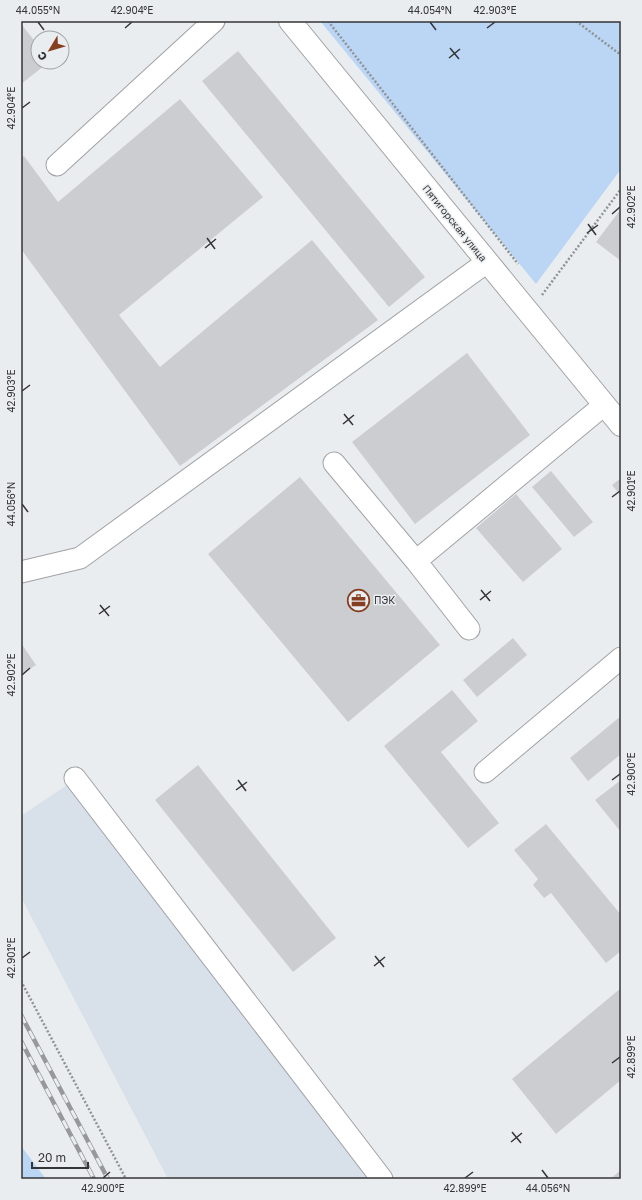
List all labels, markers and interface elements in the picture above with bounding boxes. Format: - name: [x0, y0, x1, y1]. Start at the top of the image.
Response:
- text: 44.055°N: [16, 4, 60, 16]
- text: 42.904°E: [111, 4, 153, 16]
- text: 44.054°N: [408, 4, 452, 16]
- text: 42.903°E: [474, 4, 517, 16]
- north arrow: [30, 30, 70, 70]
- text: С: [34, 49, 49, 64]
- text: 42.904°E: [5, 87, 17, 129]
- street label: Пятигорская улица: [420, 182, 490, 264]
- text: 42.902°E: [625, 186, 637, 228]
- text: 42.903°E: [5, 370, 17, 413]
- text: 42.901°E: [625, 470, 637, 512]
- text: 44.056°N: [5, 482, 17, 526]
- office icon: ПЭК: [346, 587, 372, 613]
- place label: ПЭК: [374, 594, 395, 606]
- text: 42.902°E: [5, 654, 17, 696]
- text: 42.900°E: [625, 752, 637, 796]
- text: 42.901°E: [5, 937, 17, 979]
- text: 42.899°E: [625, 1035, 637, 1079]
- scale bar: [32, 1144, 88, 1170]
- text: 20 m: [38, 1150, 66, 1165]
- text: 42.900°E: [81, 1182, 125, 1194]
- text: 42.899°E: [443, 1182, 487, 1194]
- text: 44.056°N: [526, 1182, 570, 1194]

